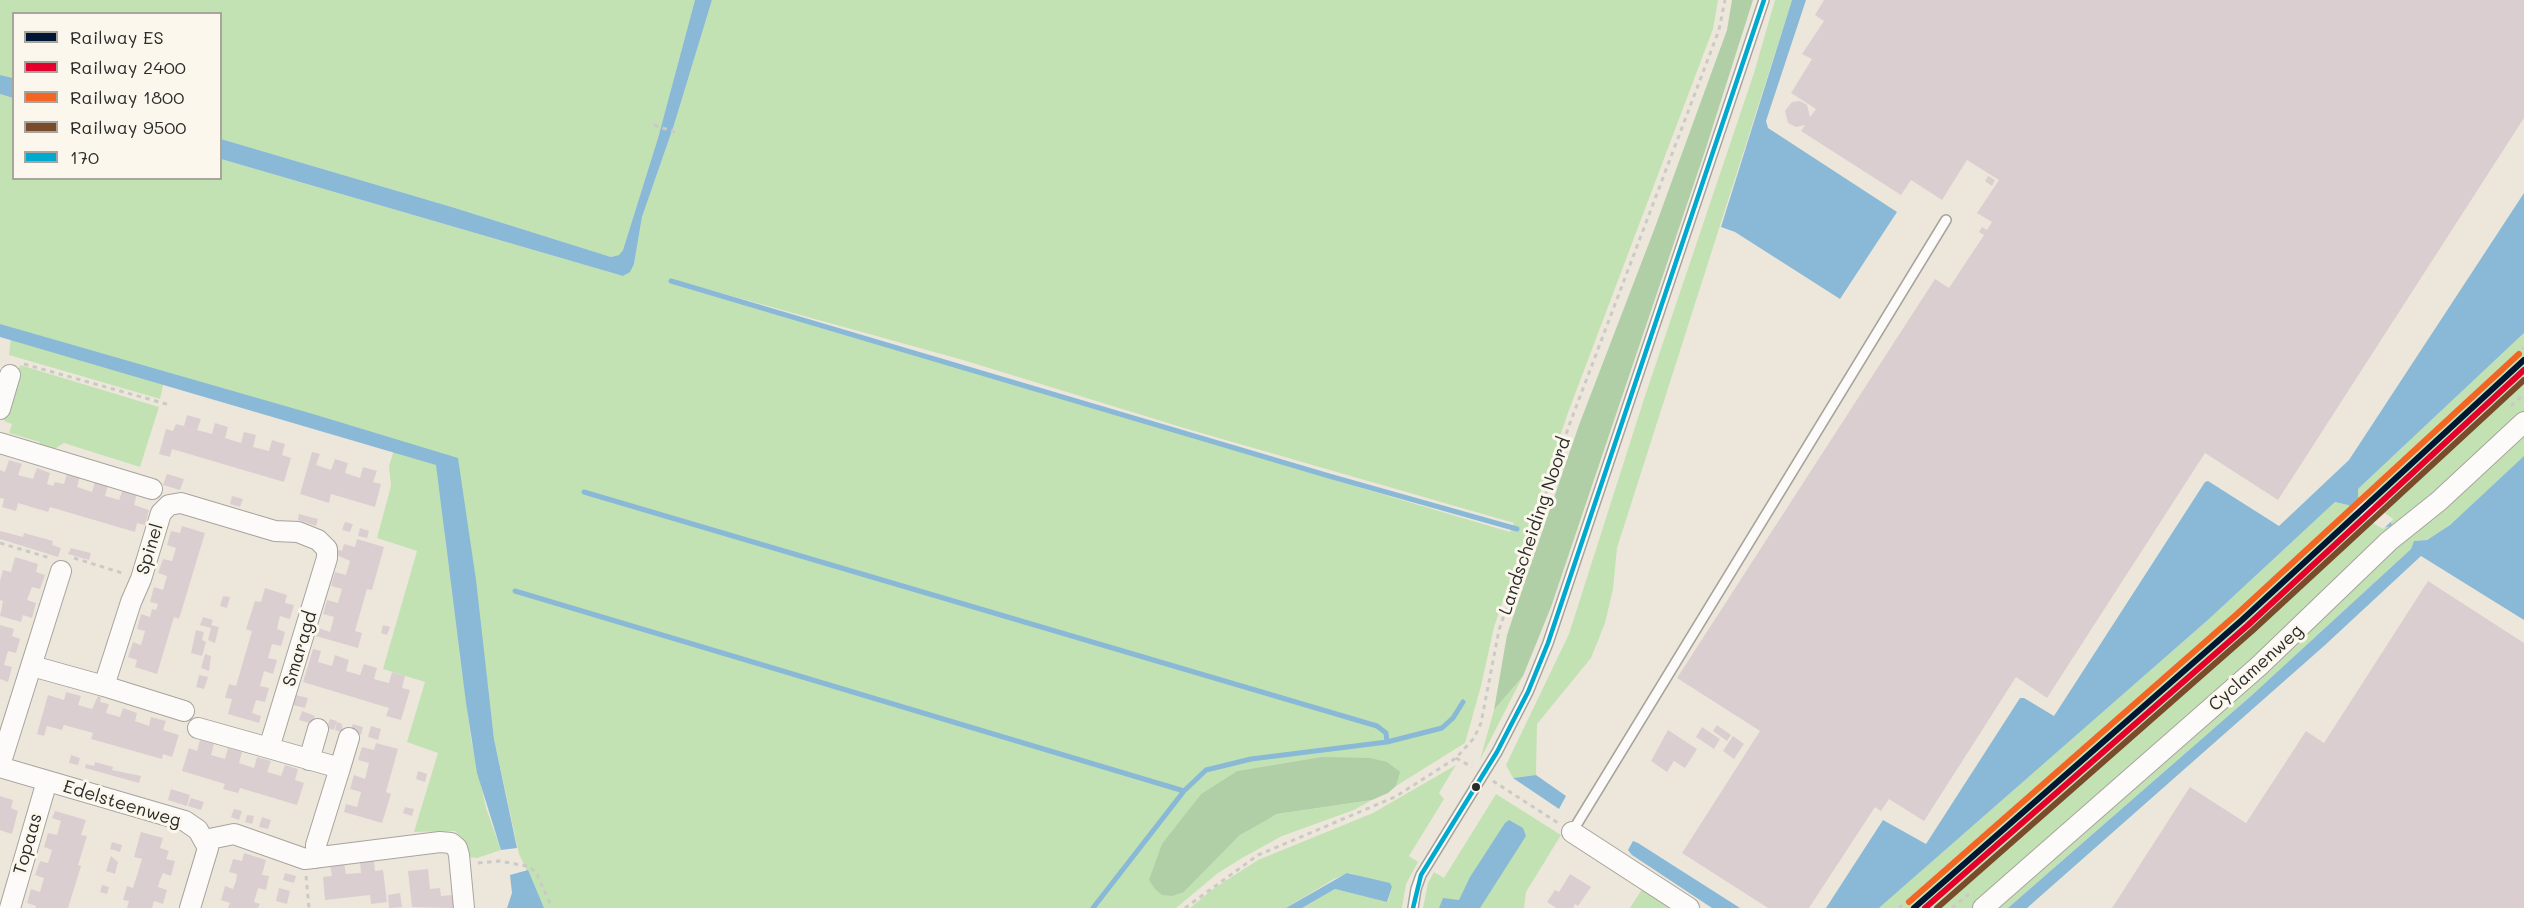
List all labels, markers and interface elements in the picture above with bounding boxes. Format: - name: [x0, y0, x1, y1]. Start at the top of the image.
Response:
- legend: [12, 12, 222, 180]
- text: Railway ES: [70, 25, 164, 49]
- text: Railway 2400: [70, 55, 186, 79]
- text: Railway 1800: [70, 85, 184, 109]
- text: Railway 9500: [70, 115, 186, 139]
- text: 170: [70, 145, 99, 169]
- street label: Landscheiding Noord: [1494, 434, 1576, 618]
- street label: Spinel: [132, 521, 168, 577]
- street label: Smaragd: [278, 609, 322, 689]
- street label: Cyclamenweg: [2204, 620, 2308, 716]
- street label: Edelsteenweg: [61, 776, 183, 832]
- unlabelled marker: [1470, 781, 1482, 793]
- street label: Topaas: [9, 811, 47, 877]

